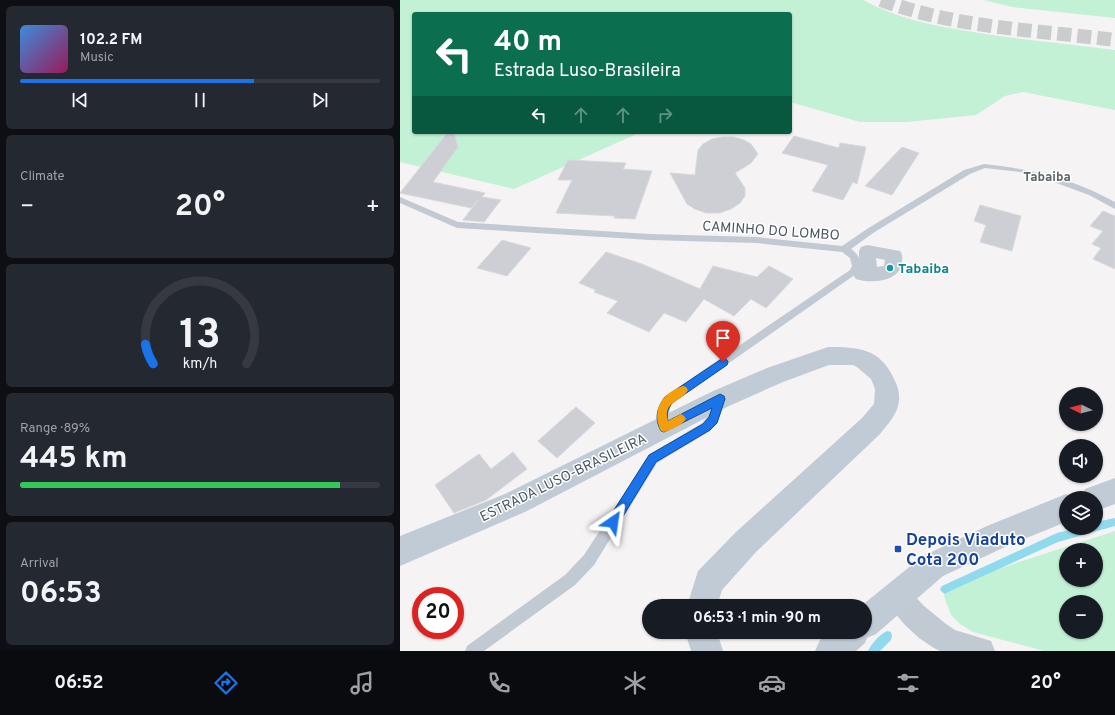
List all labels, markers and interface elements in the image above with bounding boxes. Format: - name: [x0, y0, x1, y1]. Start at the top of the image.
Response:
- text: 40 m: [494, 25, 562, 61]
- icon: left: [428, 28, 480, 80]
- text: 102.2 FM: [80, 31, 142, 50]
- text: Music: [80, 50, 114, 66]
- text: Estrada Luso-Brasileira: [494, 60, 681, 83]
- icon: previous: [69, 89, 91, 111]
- icon: pause: [189, 89, 211, 111]
- icon: next: [309, 89, 331, 111]
- icon: left: [528, 104, 550, 126]
- icon: ahead: [570, 104, 592, 126]
- icon: ahead: [612, 104, 634, 126]
- icon: right: [654, 104, 676, 126]
- text: Climate: [20, 169, 65, 185]
- district label: Tabaiba: [1023, 170, 1071, 186]
- text: 20°: [175, 189, 225, 226]
- text: −: [20, 194, 34, 221]
- text: +: [366, 194, 380, 221]
- street label: CAMINHO DO LOMBO: [702, 218, 840, 245]
- place label: Tabaiba: [898, 261, 949, 278]
- marker: Tabaiba: [885, 263, 895, 273]
- text: 13: [179, 309, 221, 362]
- pin: [706, 321, 740, 362]
- icon: arrive: [712, 327, 734, 349]
- text: km/h: [183, 354, 217, 372]
- north arrow: [1059, 387, 1103, 431]
- map controls: [1059, 387, 1103, 639]
- text: Range · 89%: [20, 421, 90, 437]
- street label: ESTRADA LUSO-BRASILEIRA: [478, 431, 650, 526]
- button: sound: [1059, 439, 1103, 483]
- text: 445 km: [20, 441, 127, 478]
- button: layers: [1059, 491, 1103, 535]
- position arrow: [592, 501, 634, 543]
- place label: Depois Viaduto Cota 200: [906, 530, 1026, 572]
- button: +: [1059, 543, 1103, 587]
- marker: Depois Viaduto Cota 200: [893, 544, 903, 554]
- text: Arrival: [20, 556, 59, 572]
- text: 06:53: [20, 576, 102, 613]
- speed limit sign: 20: [412, 587, 464, 639]
- button: −: [1059, 595, 1103, 639]
- text: 06:53 · 1 min · 90 m: [693, 609, 821, 628]
- icon: directions: [212, 669, 240, 697]
- icon: music: [348, 669, 376, 697]
- icon: phone: [485, 669, 513, 697]
- icon: climate: [621, 669, 649, 697]
- icon: car: [758, 669, 786, 697]
- icon: filters: [894, 669, 922, 697]
- text: 06:52: [54, 672, 104, 695]
- text: 20°: [1030, 672, 1061, 695]

